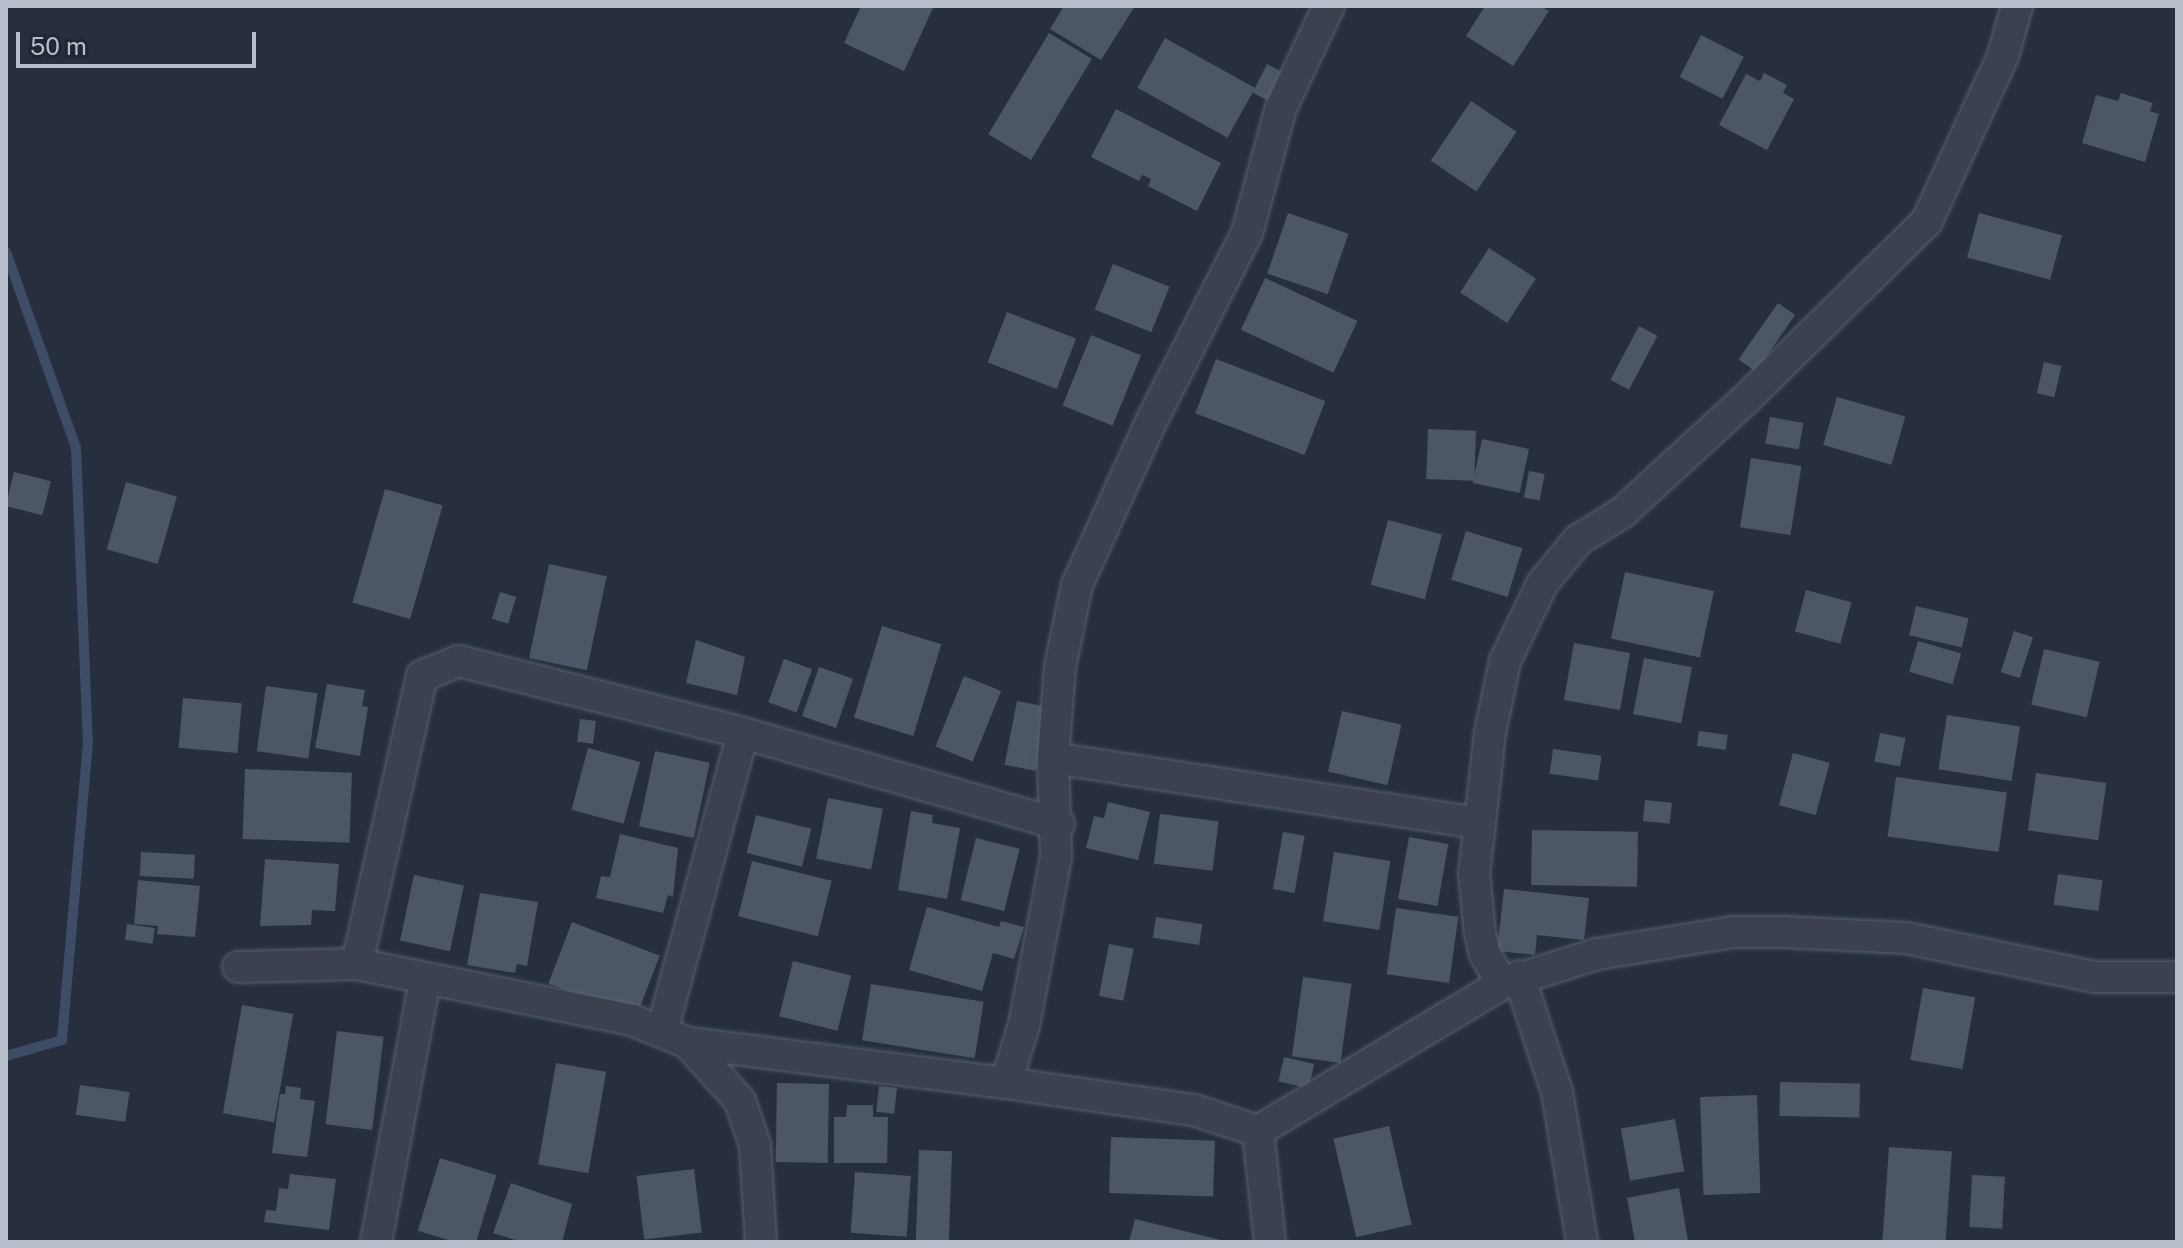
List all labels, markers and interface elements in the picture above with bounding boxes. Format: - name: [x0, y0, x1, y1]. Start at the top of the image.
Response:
- scale bar: [20, 16, 260, 66]
- text: 50 m: [30, 32, 87, 60]

